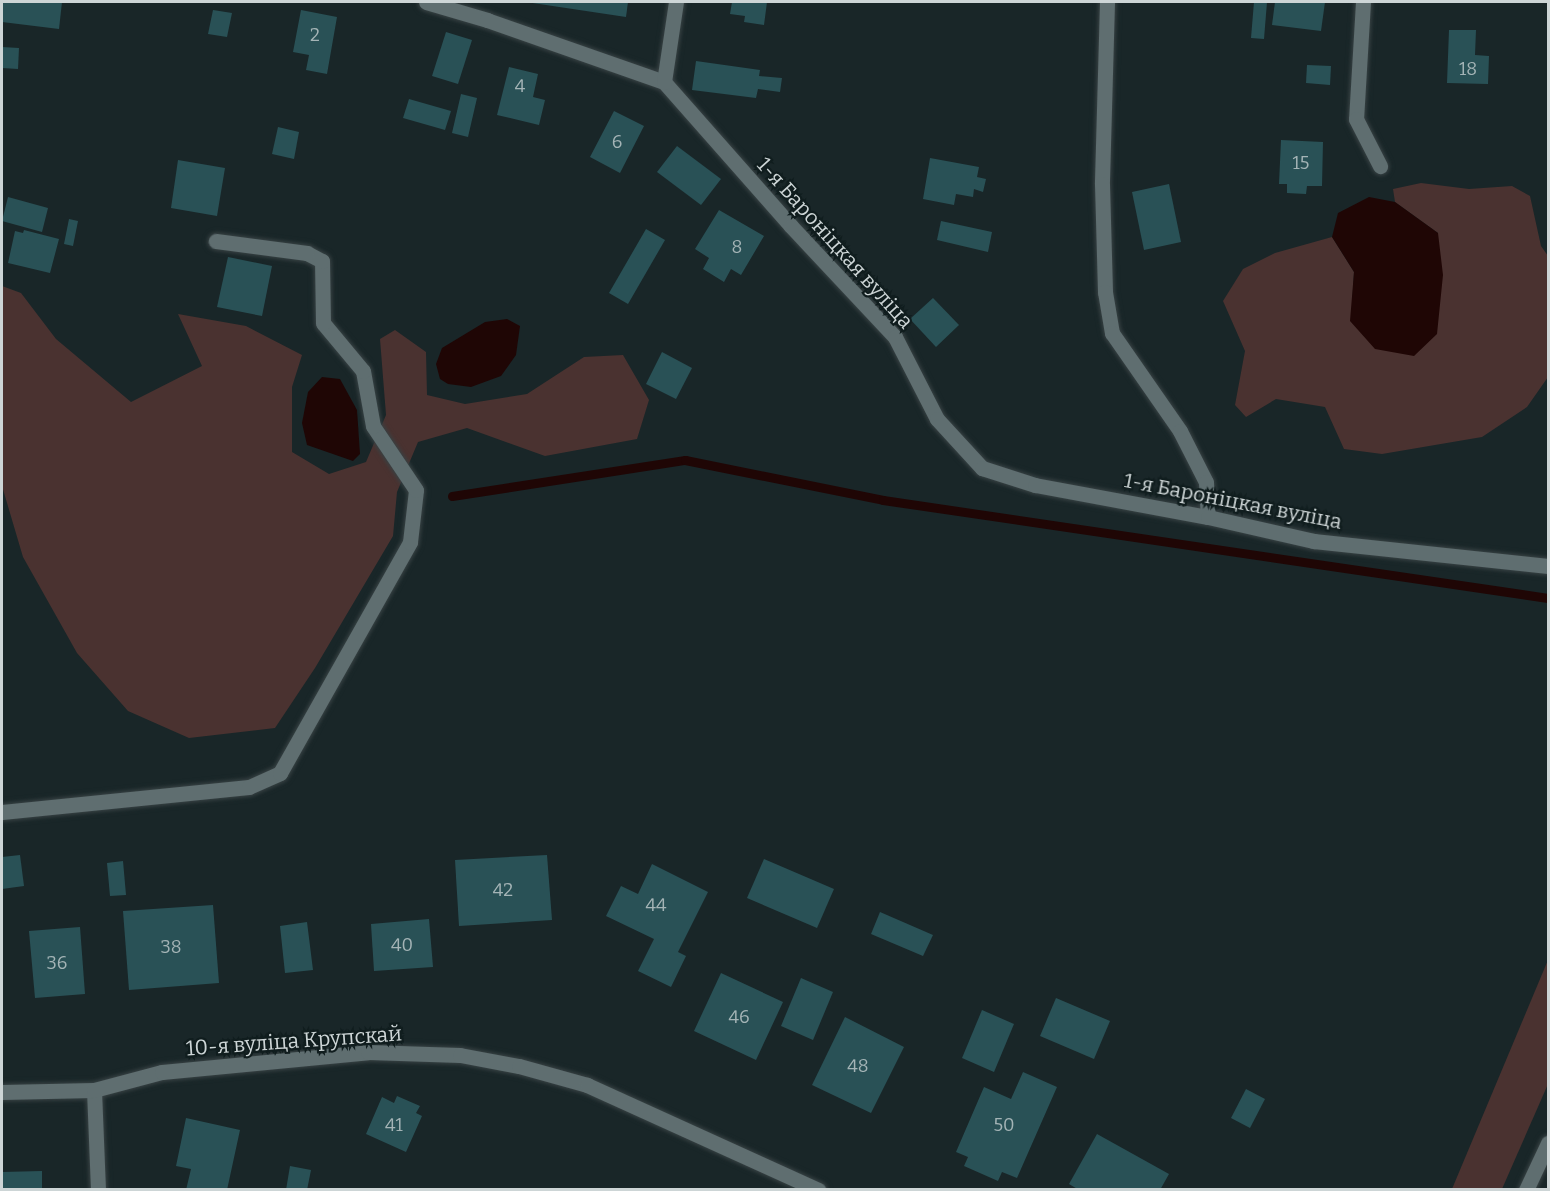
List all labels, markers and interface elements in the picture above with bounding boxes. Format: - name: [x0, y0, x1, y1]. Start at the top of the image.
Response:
- house number: 2: [310, 24, 320, 46]
- house number: 18: [1459, 58, 1477, 80]
- house number: 4: [515, 75, 525, 97]
- house number: 6: [612, 131, 622, 153]
- street label: 1-я Бароніцкая вуліца: [752, 152, 918, 334]
- house number: 15: [1293, 152, 1309, 174]
- house number: 8: [732, 236, 742, 258]
- street label: 1-я Бароніцкая вуліца: [1122, 467, 1344, 535]
- house number: 42: [493, 879, 513, 901]
- house number: 44: [645, 894, 667, 916]
- house number: 40: [391, 934, 413, 956]
- house number: 38: [160, 936, 182, 958]
- house number: 36: [47, 952, 67, 974]
- house number: 46: [728, 1006, 750, 1028]
- street label: 10-я вуліца Крупскай: [185, 1021, 403, 1061]
- house number: 48: [847, 1055, 869, 1077]
- house number: 41: [385, 1114, 403, 1136]
- house number: 50: [993, 1114, 1015, 1136]

